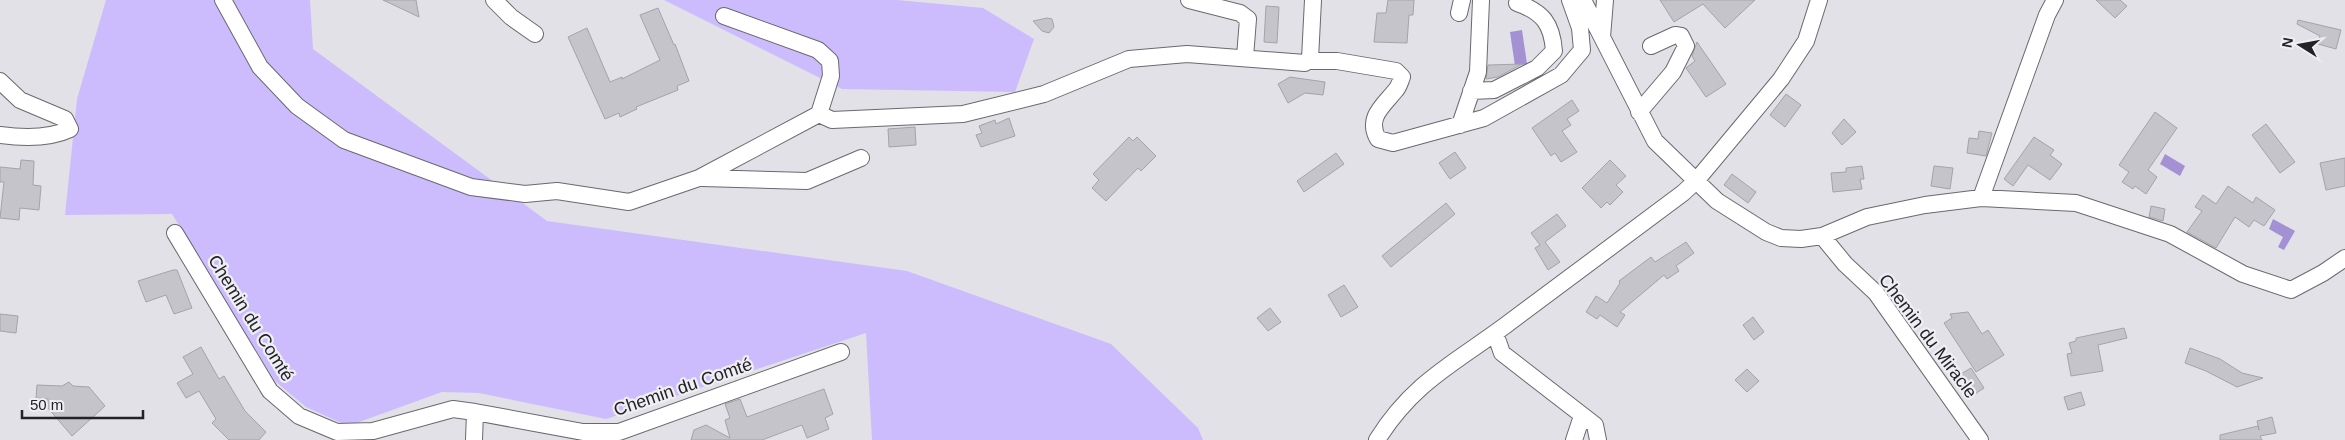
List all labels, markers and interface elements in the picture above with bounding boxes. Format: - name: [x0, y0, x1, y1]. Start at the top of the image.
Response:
- north arrow: [2275, 20, 2325, 70]
- text: N: [2278, 36, 2296, 49]
- street label: Chemin du Comté: [204, 251, 298, 385]
- street label: Chemin du Miracle: [1875, 270, 1981, 402]
- street label: Chemin du Comté: [611, 354, 755, 420]
- scale bar: [22, 388, 144, 420]
- text: 50 m: [30, 396, 63, 413]

